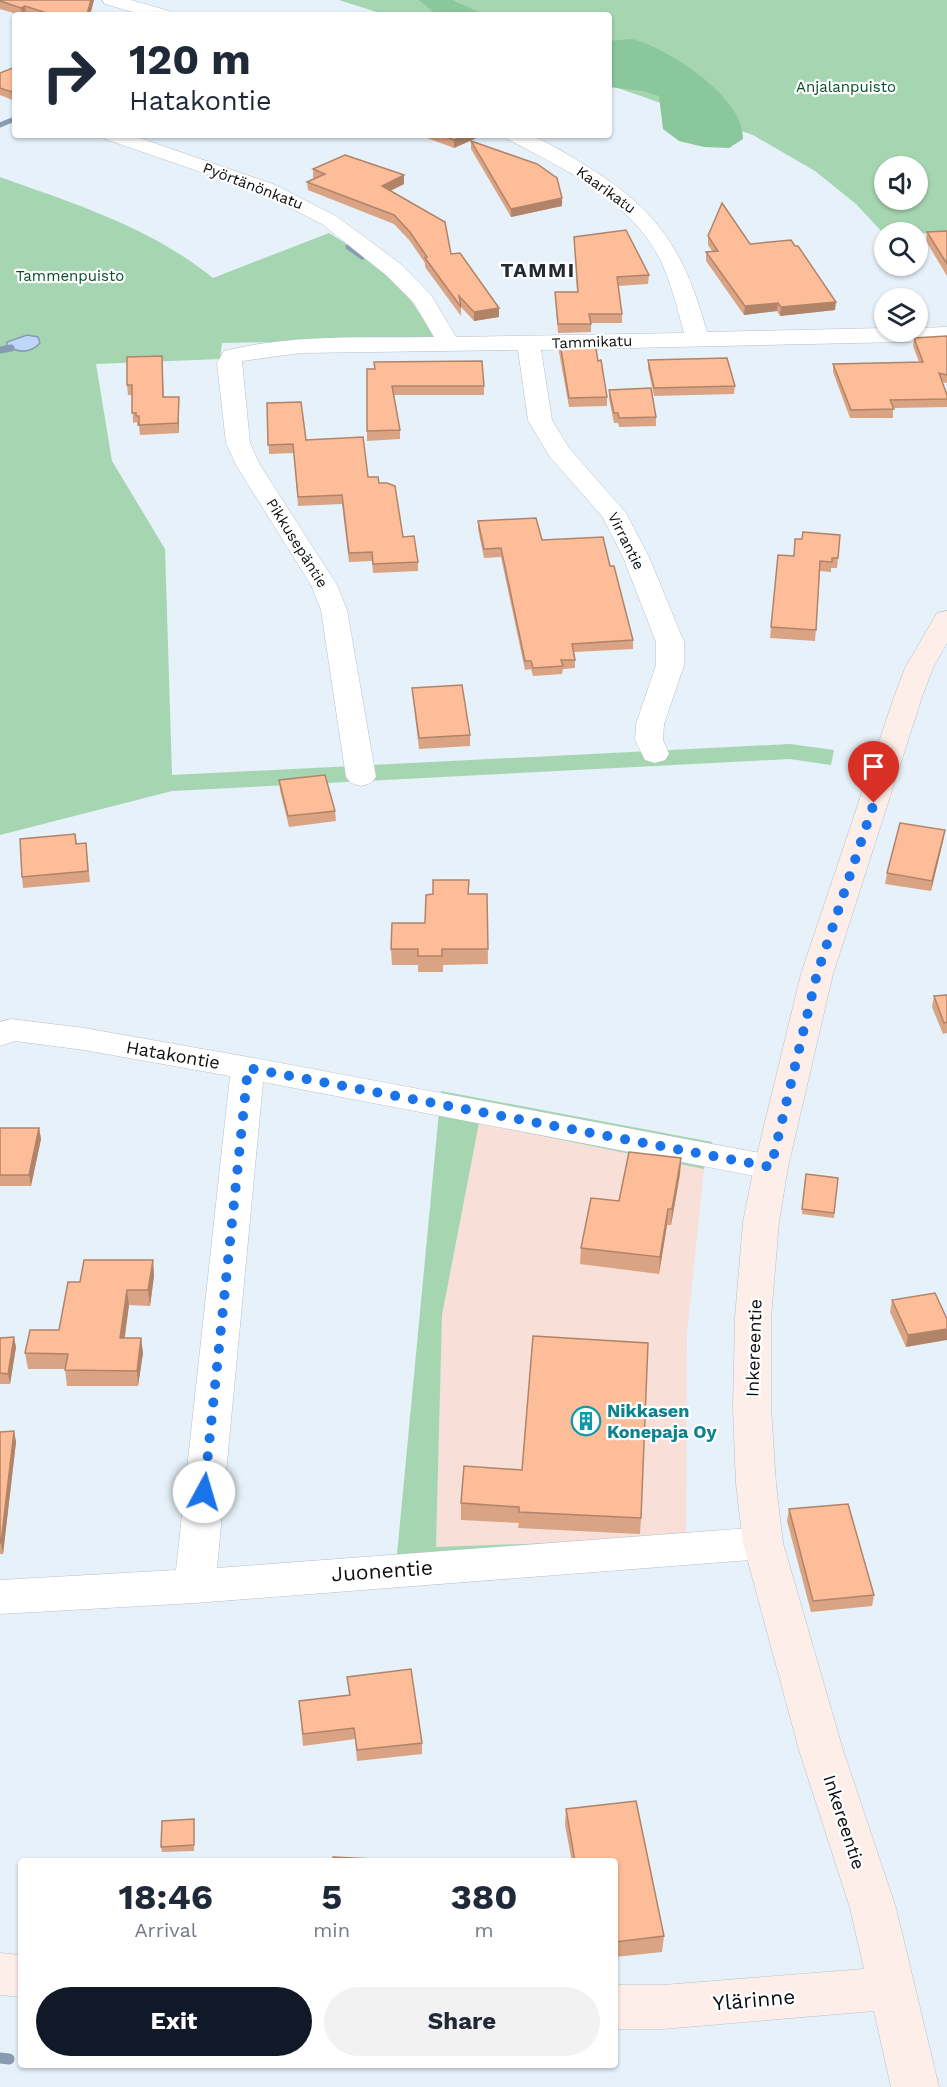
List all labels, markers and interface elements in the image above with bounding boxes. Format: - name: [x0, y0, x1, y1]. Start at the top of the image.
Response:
- text: 120 m: [129, 35, 251, 84]
- icon: right: [30, 36, 108, 114]
- park label: Anjalanpuisto: [796, 78, 896, 96]
- text: Hatakontie: [129, 85, 272, 117]
- map controls: [874, 156, 928, 342]
- button: sound: [874, 156, 928, 210]
- street label: Pyörtänönkatu: [200, 159, 306, 213]
- street label: Kaarikatu: [573, 162, 639, 218]
- button: search: [874, 222, 928, 276]
- district label: TAMMI: [500, 258, 576, 282]
- park label: Tammenpuisto: [16, 267, 124, 285]
- button: layers: [874, 288, 928, 342]
- street label: Tammikatu: [551, 332, 633, 352]
- street label: Pikkusepäntie: [262, 495, 332, 591]
- street label: Virrantie: [604, 509, 648, 573]
- pin: [848, 741, 899, 803]
- icon: arrive: [857, 750, 890, 783]
- street label: Hatakontie: [124, 1036, 222, 1073]
- street label: Inkereentie: [741, 1299, 766, 1397]
- place label: Nikkasen Konepaja Oy: [607, 1400, 718, 1442]
- building icon: Nikkasen Konepaja Oy: [570, 1405, 602, 1437]
- position arrow: [172, 1460, 236, 1524]
- street label: Juonentie: [330, 1554, 434, 1587]
- street label: Inkereentie: [819, 1772, 870, 1872]
- text: 18:46: [118, 1876, 213, 1918]
- text: 5: [321, 1876, 342, 1918]
- text: 380: [450, 1876, 518, 1918]
- text: Arrival: [134, 1918, 197, 1942]
- text: min: [313, 1918, 350, 1942]
- text: m: [474, 1918, 494, 1942]
- street label: Ylärinne: [712, 1983, 796, 2016]
- button: Exit: [36, 1987, 312, 2056]
- button: Share: [324, 1987, 600, 2056]

